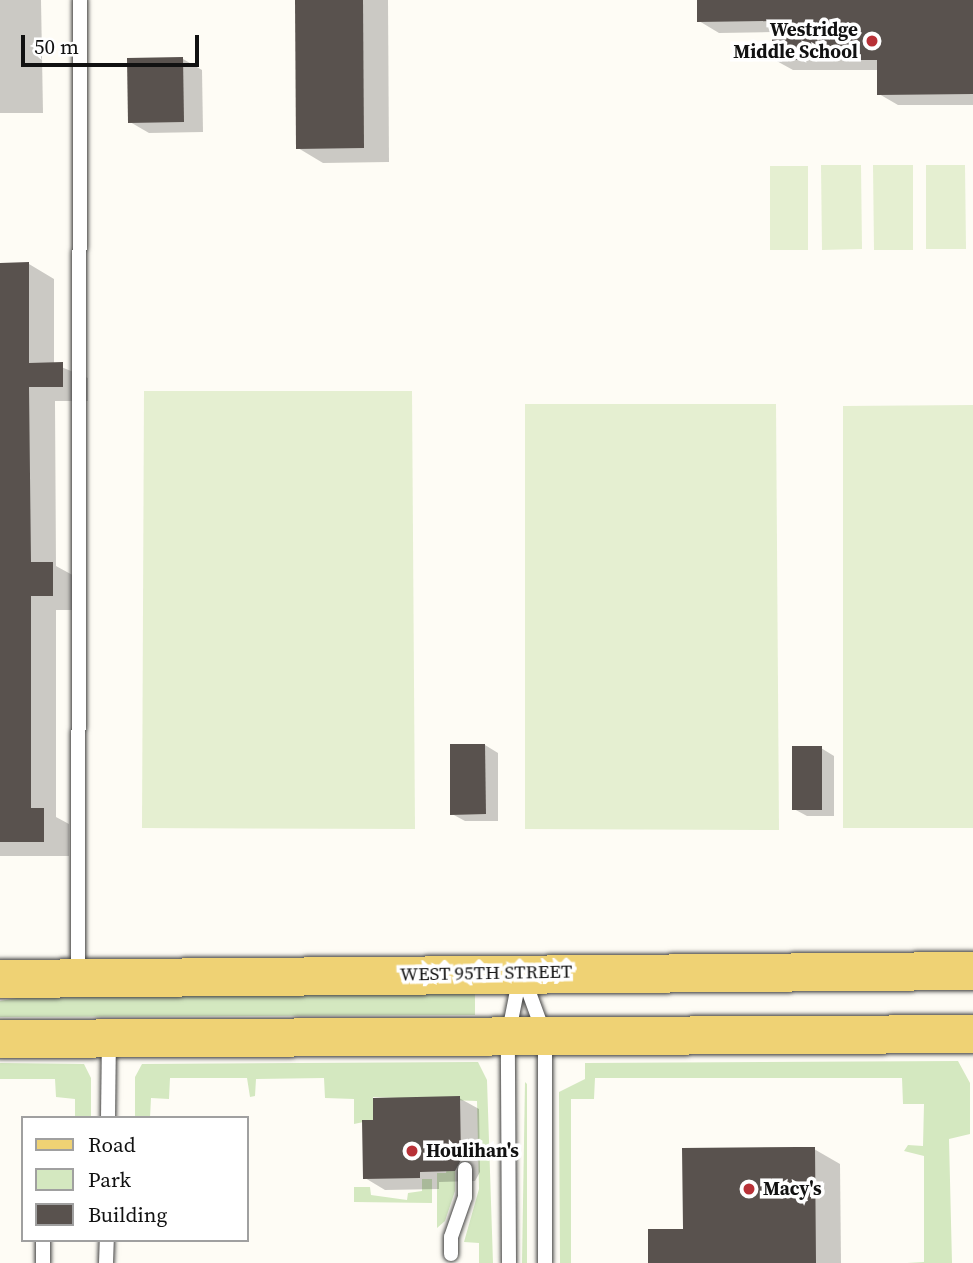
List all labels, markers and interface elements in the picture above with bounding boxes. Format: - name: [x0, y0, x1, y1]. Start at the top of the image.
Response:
- place label: Westridge Middle School: [733, 19, 858, 63]
- scale bar: [24, 21, 203, 65]
- text: 50 m: [34, 32, 79, 61]
- marker: Westridge Middle School: [864, 33, 880, 49]
- street label: WEST 95TH STREET: [399, 960, 573, 986]
- legend: [21, 1116, 248, 1242]
- text: Road: [88, 1130, 136, 1159]
- place label: Houlihan's: [426, 1140, 519, 1162]
- marker: Houlihan's: [404, 1143, 420, 1159]
- text: Park: [88, 1165, 131, 1194]
- place label: Macy's: [763, 1178, 822, 1200]
- marker: Macy's: [741, 1181, 757, 1197]
- text: Building: [88, 1200, 167, 1229]

